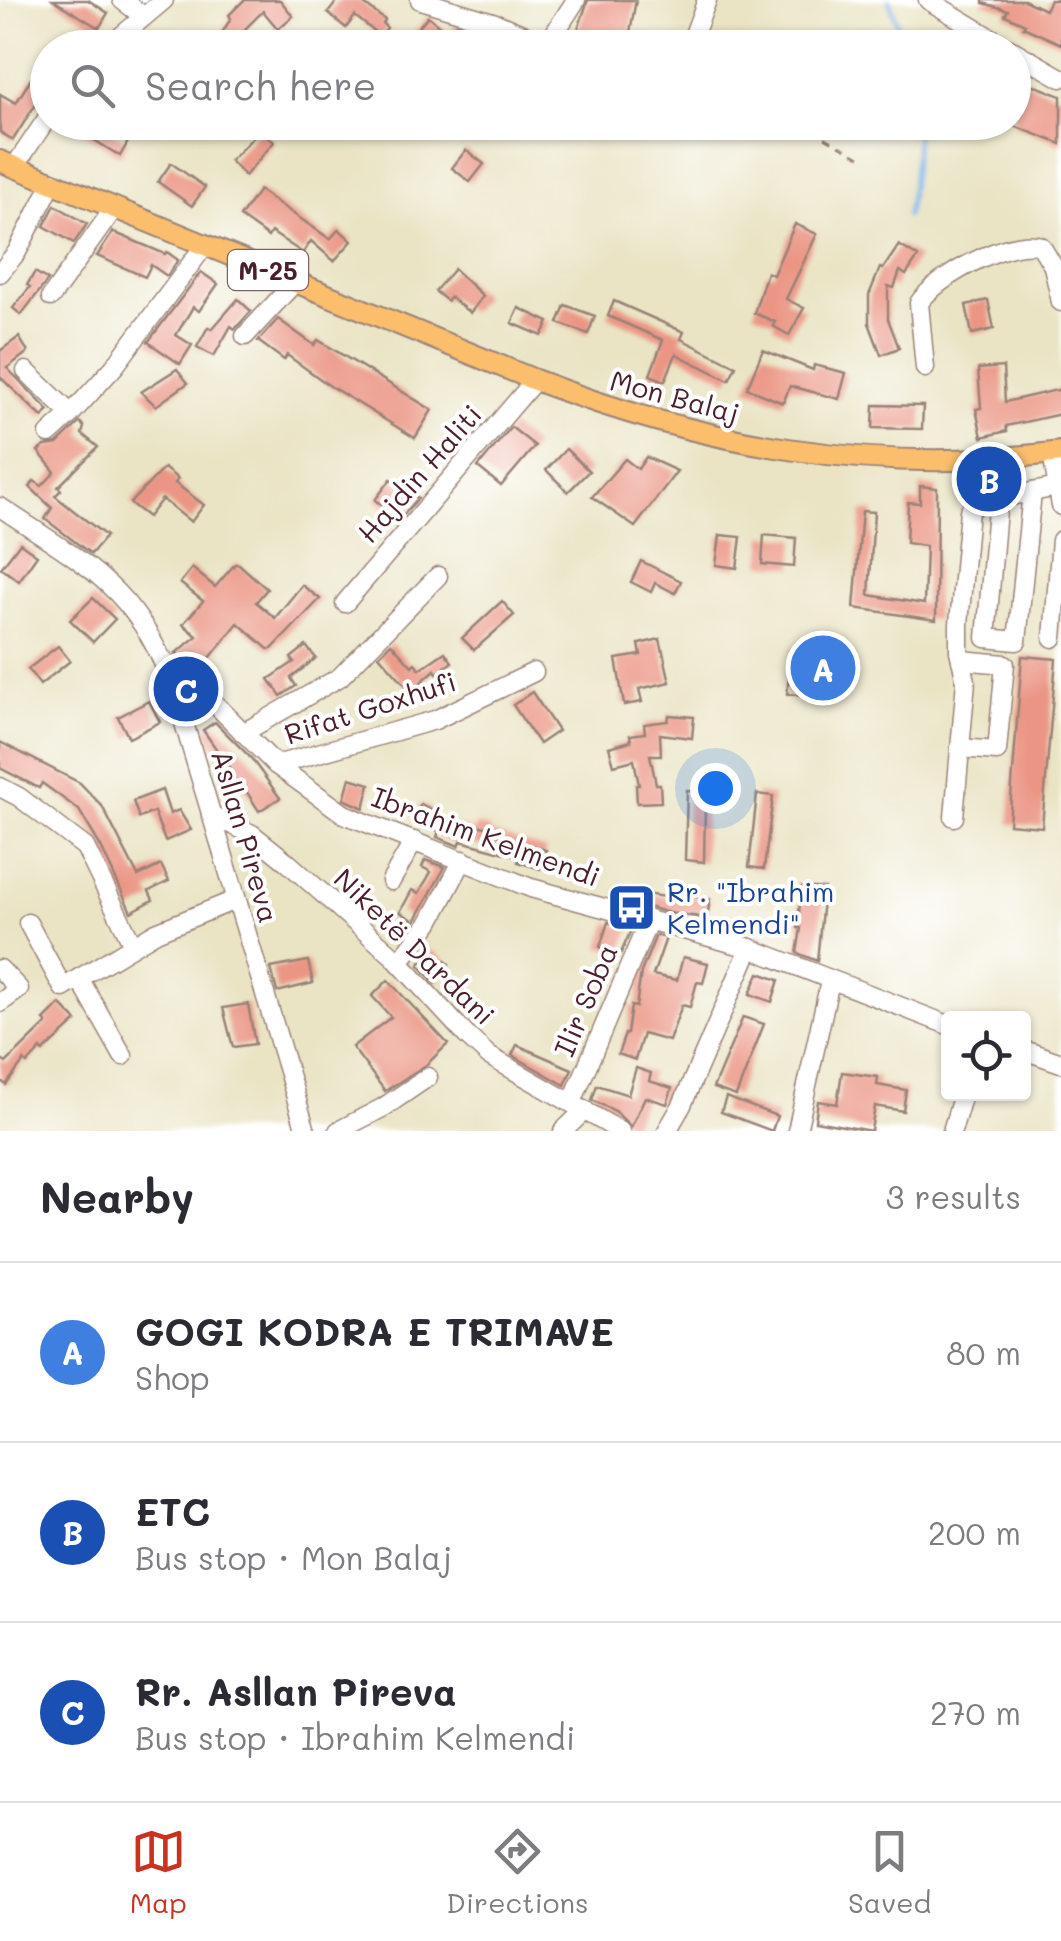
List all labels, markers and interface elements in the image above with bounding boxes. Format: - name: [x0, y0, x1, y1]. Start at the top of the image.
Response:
- search box: [30, 30, 1031, 140]
- icon: search: [65, 58, 120, 113]
- text: Search here: [145, 60, 376, 110]
- road number: M-25: [228, 250, 308, 290]
- street label: Mon Balaj: [607, 362, 743, 430]
- street label: Hajdin Haliti: [349, 396, 489, 550]
- pin: B: [956, 442, 1022, 516]
- pin: A: [790, 630, 856, 706]
- pin: C: [154, 652, 218, 726]
- street label: Rifat Goxhufi: [280, 662, 460, 752]
- street label: Asllan Pireva: [204, 745, 288, 927]
- your location: [690, 763, 741, 814]
- street label: Ibrahim Kelmendi: [367, 778, 605, 894]
- street label: Niketë Dardani: [327, 860, 503, 1032]
- place label: Rr. "Ibrahim Kelmendi": [667, 873, 834, 941]
- bus stop icon: Rr. "Ibrahim Kelmendi": [606, 881, 658, 933]
- street label: Ilir Soba: [545, 938, 625, 1062]
- map controls: [941, 1011, 1031, 1101]
- button: locate: [941, 1011, 1031, 1101]
- text: Nearby: [40, 1169, 194, 1224]
- text: 3 results: [885, 1175, 1021, 1217]
- text: GOGI KODRA E TRIMAVE: [135, 1306, 614, 1356]
- text: A: [61, 1331, 84, 1373]
- text: 80 m: [946, 1331, 1021, 1373]
- text: Shop: [135, 1356, 210, 1398]
- text: ETC: [135, 1486, 210, 1536]
- text: B: [62, 1511, 83, 1553]
- text: 200 m: [928, 1511, 1021, 1553]
- text: Bus stop · Mon Balaj: [135, 1536, 452, 1578]
- text: Rr. Asllan Pireva: [135, 1666, 457, 1716]
- text: C: [61, 1691, 84, 1733]
- text: 270 m: [930, 1691, 1021, 1733]
- text: Bus stop · Ibrahim Kelmendi: [135, 1716, 575, 1758]
- tab: Map: [130, 1824, 187, 1920]
- tab: Directions: [446, 1824, 589, 1920]
- tab: Saved: [848, 1824, 931, 1920]

